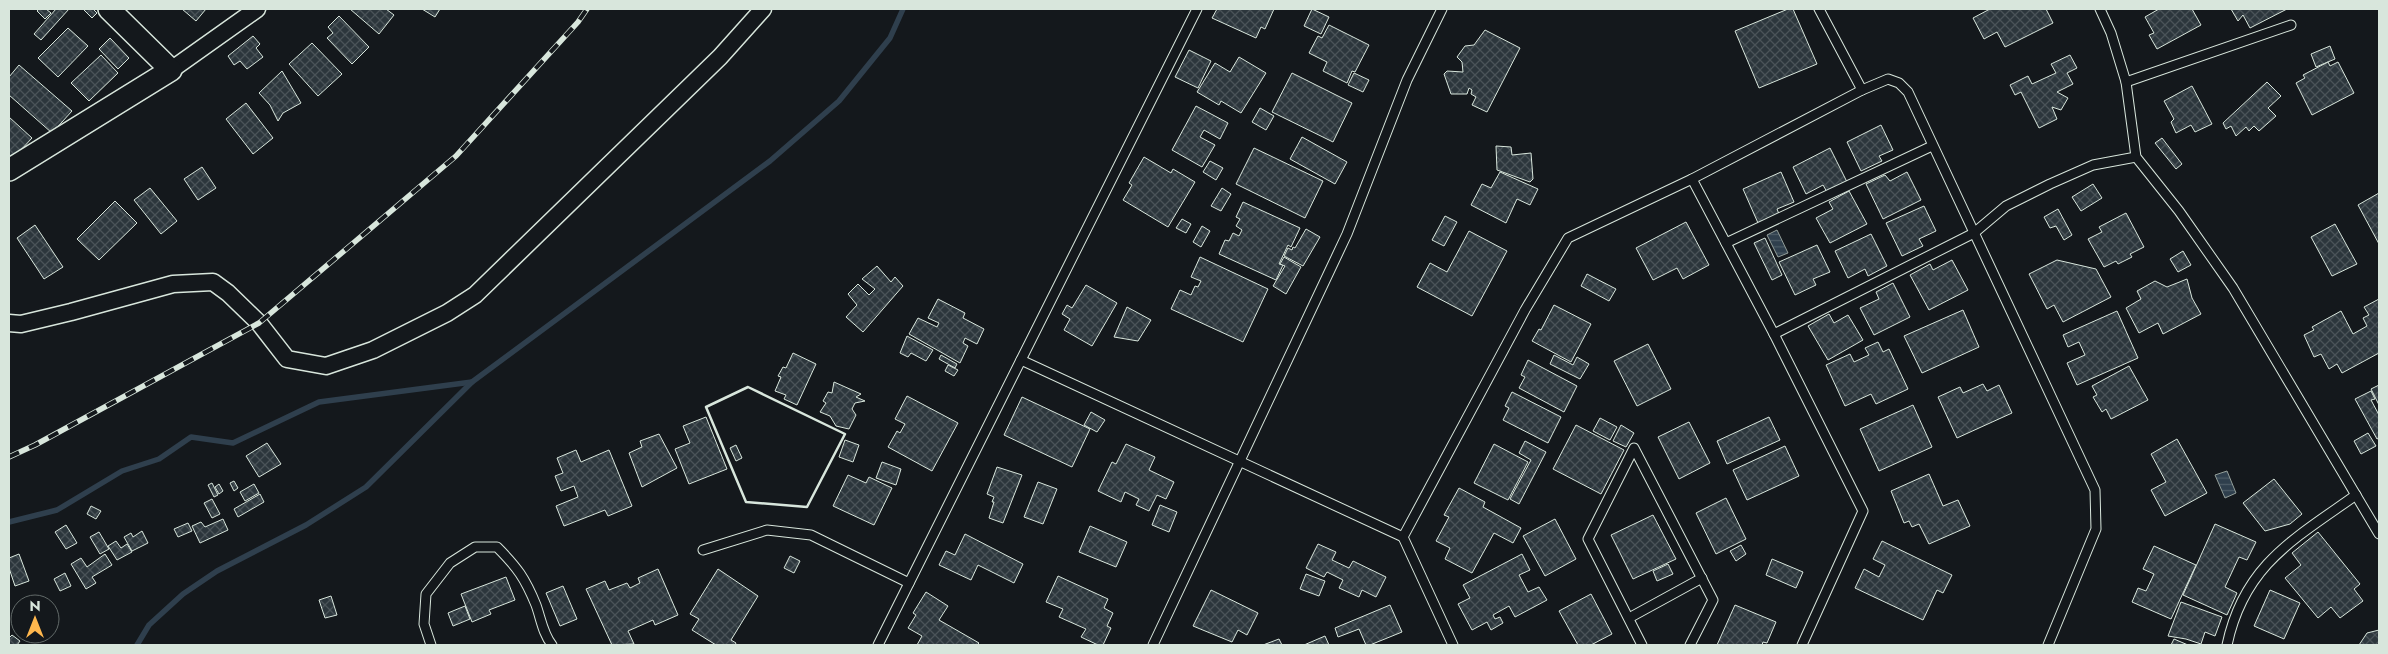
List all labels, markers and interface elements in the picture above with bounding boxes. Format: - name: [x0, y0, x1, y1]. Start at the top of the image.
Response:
- north arrow: [10, 594, 60, 644]
- text: N: [29, 596, 41, 616]

